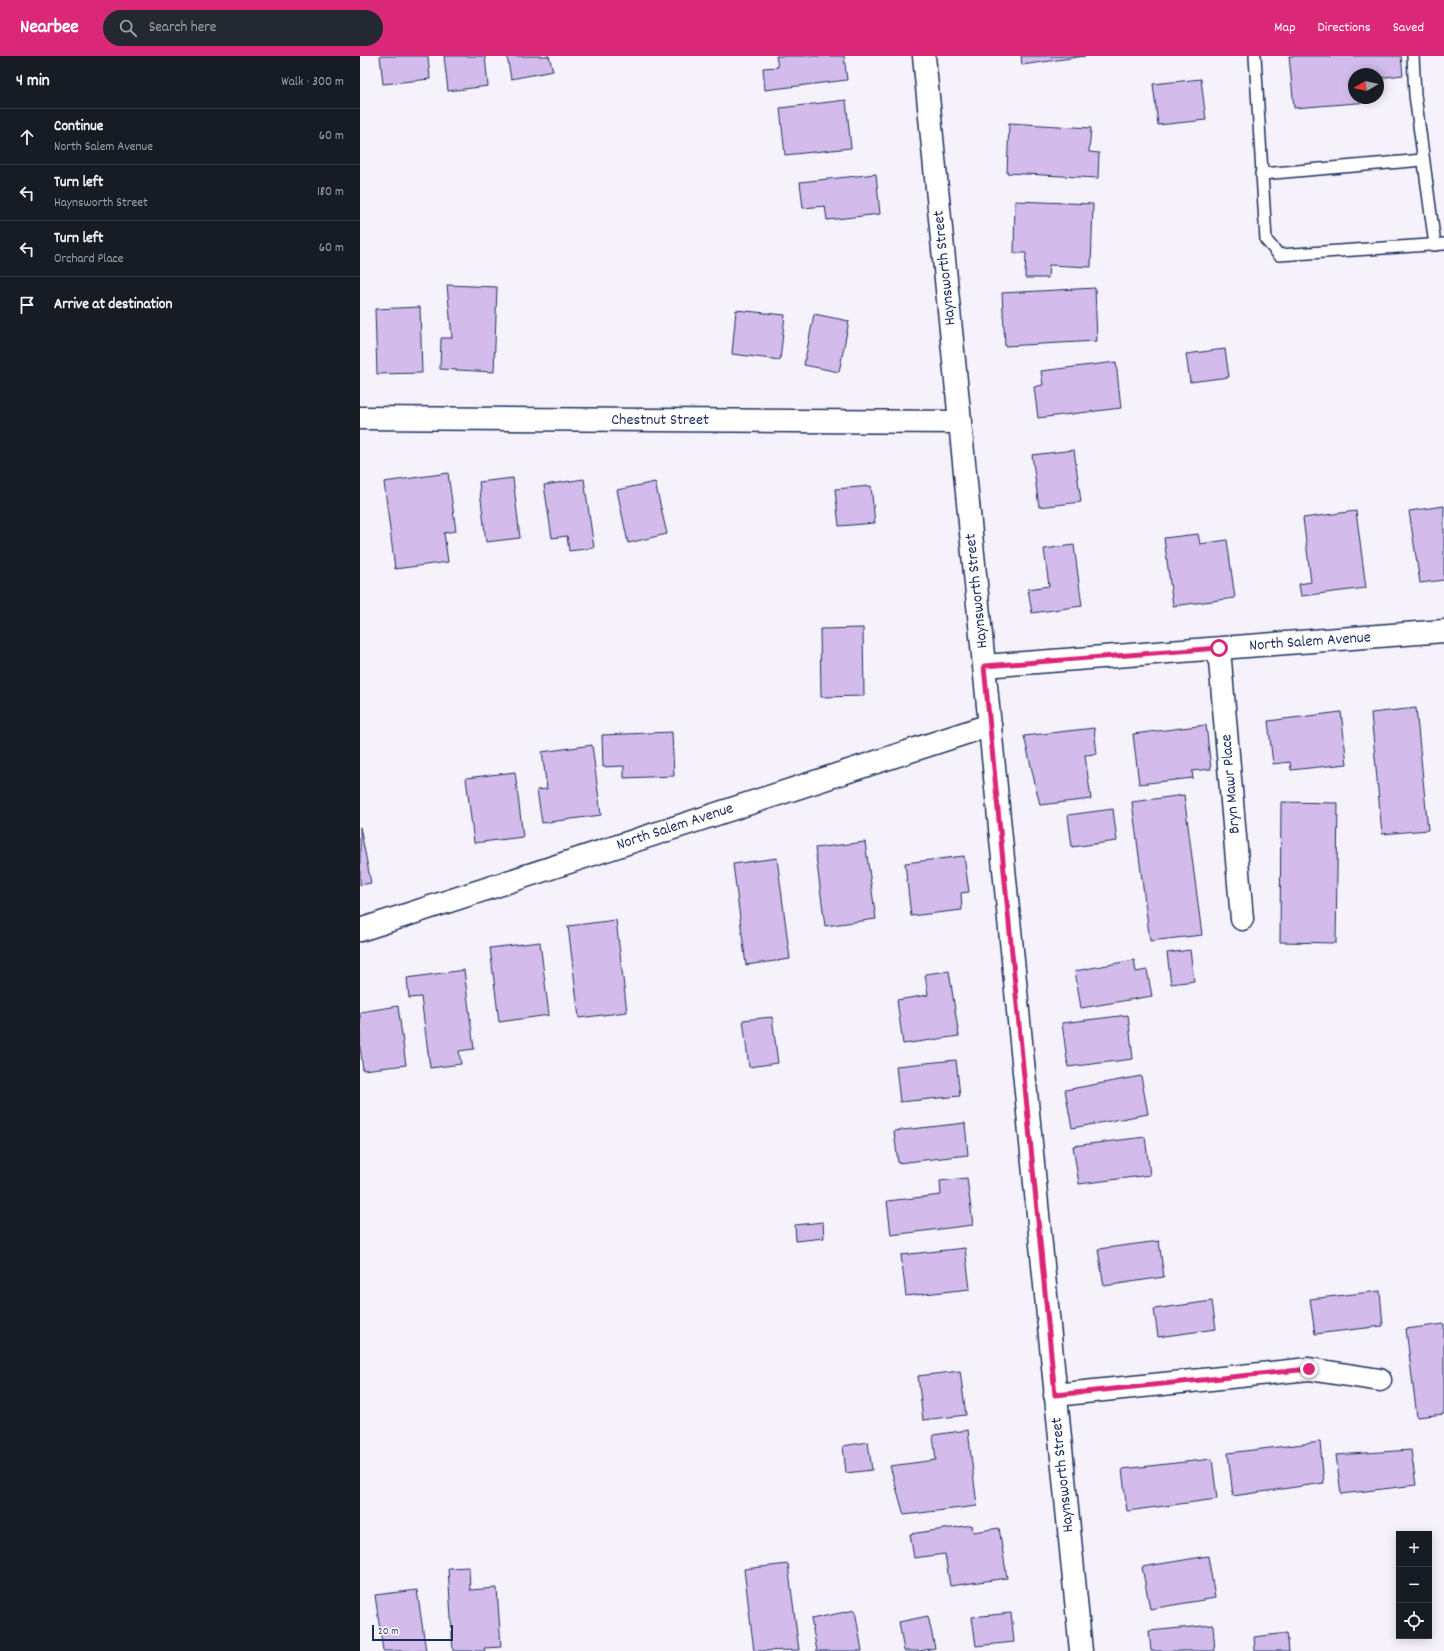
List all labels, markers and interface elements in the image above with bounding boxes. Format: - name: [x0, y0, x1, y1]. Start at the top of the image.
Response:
- search box: [103, 10, 383, 46]
- text: Nearbee: [20, 15, 79, 42]
- icon: search: [117, 17, 139, 39]
- text: Search here: [149, 17, 216, 39]
- text: Map: [1274, 18, 1296, 38]
- text: Directions: [1318, 18, 1371, 38]
- text: Saved: [1393, 18, 1424, 38]
- north arrow: [1348, 68, 1384, 104]
- text: 4 min: [16, 70, 50, 94]
- text: Walk · 300 m: [281, 73, 344, 92]
- text: Continue: [54, 116, 103, 138]
- icon: ahead: [16, 126, 38, 148]
- text: 60 m: [319, 127, 344, 146]
- text: North Salem Avenue: [54, 138, 153, 157]
- text: Turn left: [54, 172, 103, 194]
- icon: left: [16, 182, 38, 204]
- text: 180 m: [317, 183, 344, 202]
- text: Haynsworth Street: [54, 194, 148, 213]
- street label: Haynsworth Street: [928, 209, 962, 327]
- text: Turn left: [54, 228, 103, 250]
- icon: left: [16, 238, 38, 260]
- text: 60 m: [319, 239, 344, 258]
- text: Orchard Place: [54, 250, 124, 269]
- icon: arrive: [16, 294, 38, 316]
- text: Arrive at destination: [54, 294, 172, 316]
- street label: Chestnut Street: [611, 409, 709, 432]
- street label: Haynsworth Street: [960, 532, 994, 650]
- street label: North Salem Avenue: [1248, 626, 1372, 658]
- route start: [1210, 639, 1228, 657]
- street label: Bryn Mawr Place: [1215, 733, 1247, 835]
- street label: North Salem Avenue: [614, 797, 736, 857]
- route end: [1300, 1360, 1318, 1378]
- street label: Haynsworth Street: [1046, 1416, 1080, 1534]
- map controls: [1396, 1531, 1432, 1639]
- button: +: [1396, 1531, 1432, 1567]
- button: −: [1396, 1567, 1432, 1603]
- button: locate: [1396, 1603, 1432, 1639]
- scale bar: [372, 1623, 453, 1642]
- text: 20 m: [378, 1624, 399, 1640]

